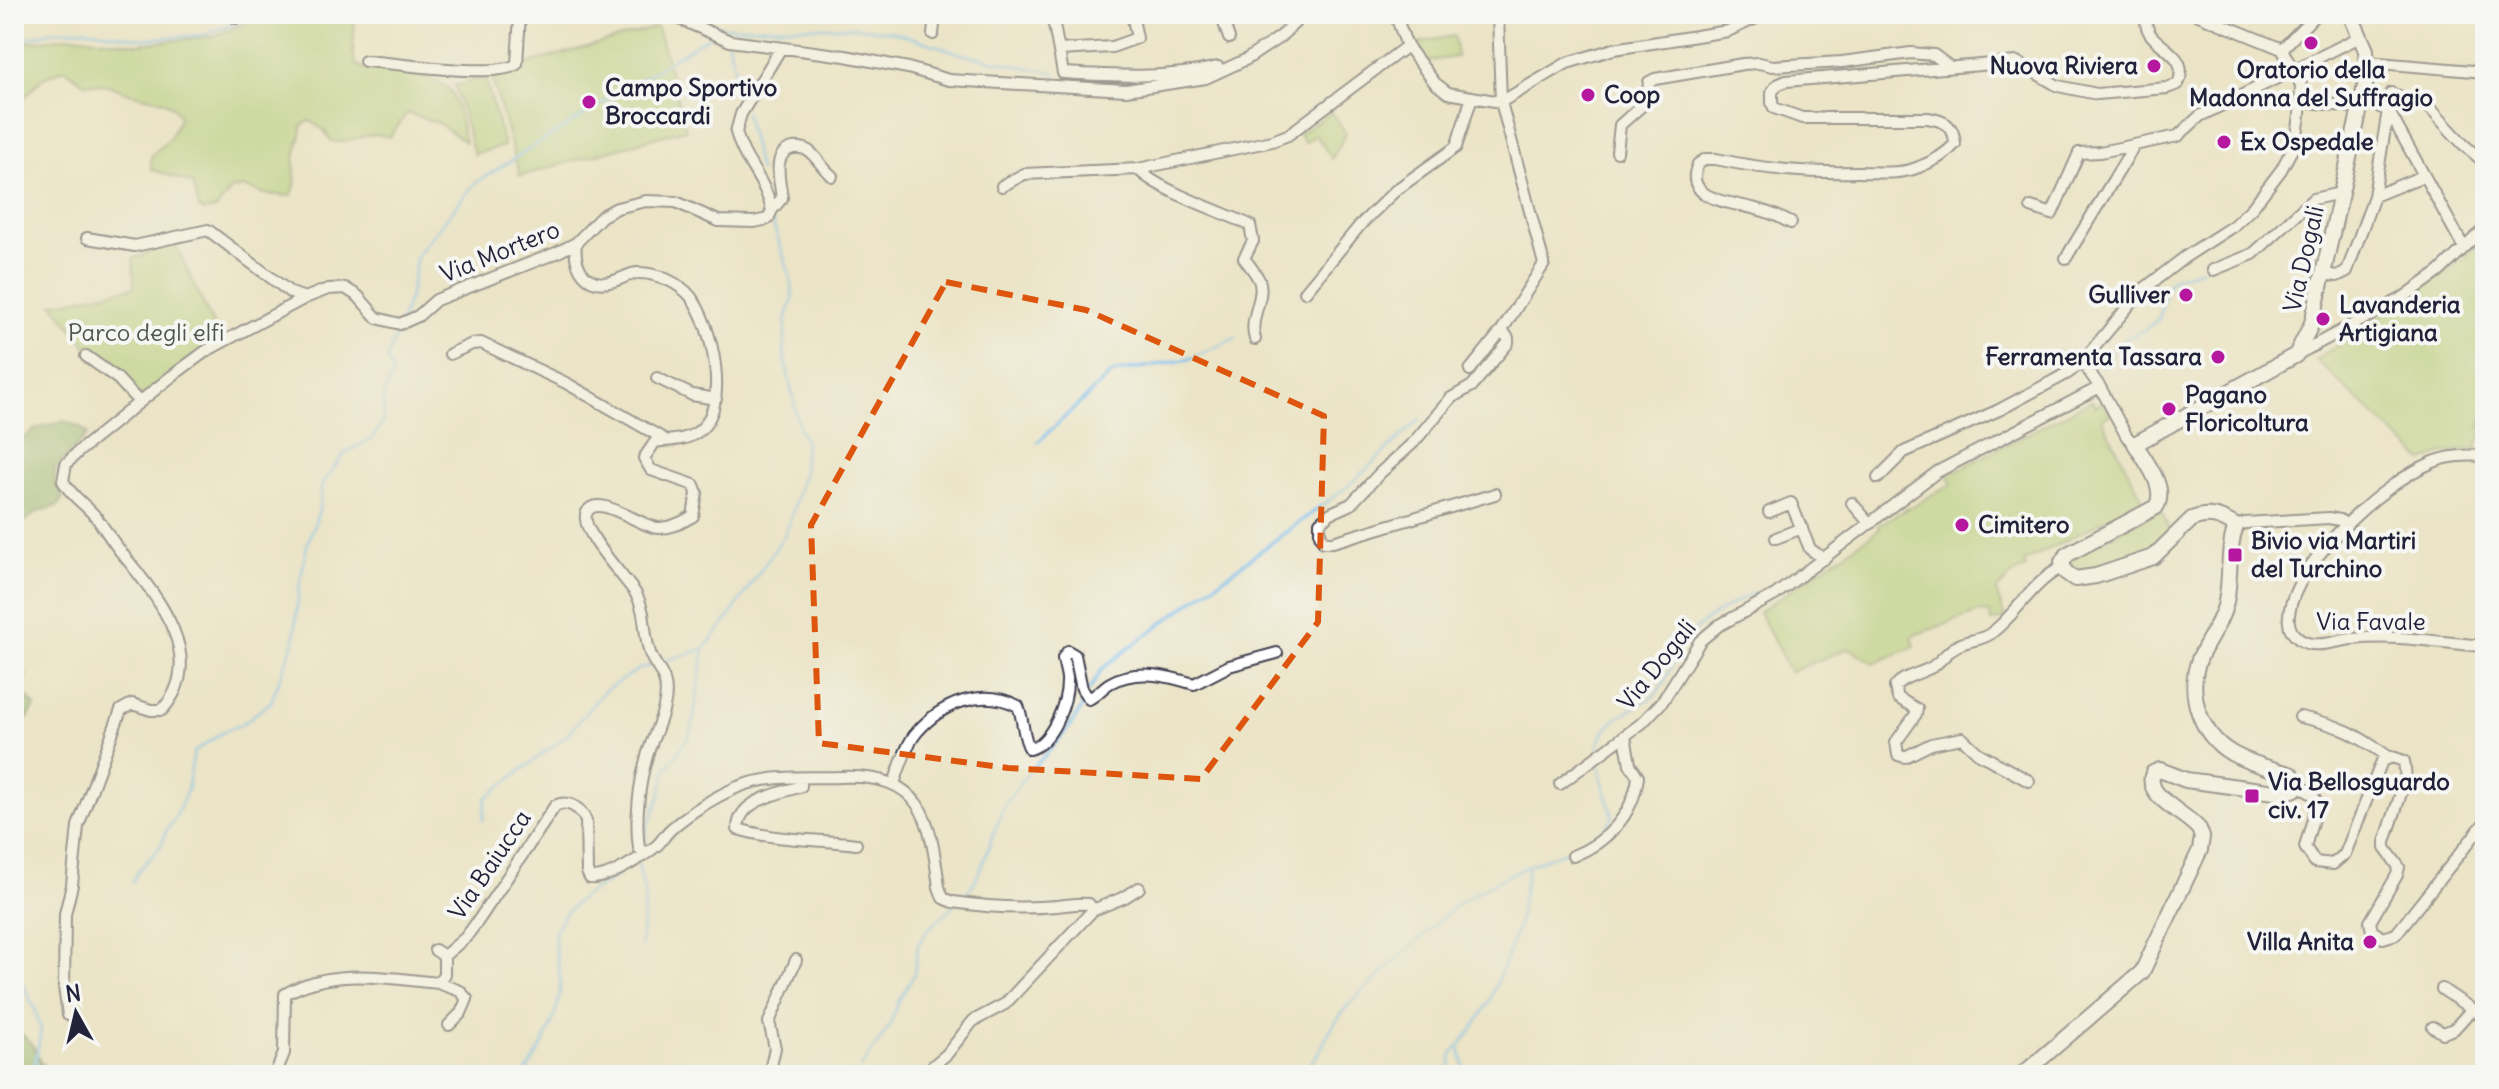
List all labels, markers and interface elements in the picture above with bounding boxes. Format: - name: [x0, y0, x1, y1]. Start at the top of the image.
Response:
- marker: Oratorio della Madonna del Suffragio: [2302, 34, 2320, 52]
- place label: Nuova Riviera: [1989, 50, 2138, 80]
- place label: Oratorio della Madonna del Suffragio: [2189, 54, 2433, 112]
- marker: Nuova Riviera: [2145, 57, 2163, 75]
- place label: Campo Sportivo Broccardi: [605, 72, 777, 130]
- place label: Coop: [1604, 79, 1660, 109]
- marker: Coop: [1579, 86, 1597, 104]
- marker: Campo Sportivo Broccardi: [580, 93, 598, 111]
- place label: Ex Ospedale: [2240, 126, 2374, 156]
- marker: Ex Ospedale: [2215, 133, 2233, 151]
- street label: Via Dogali: [2276, 203, 2330, 315]
- street label: Via Mortero: [436, 214, 564, 289]
- place label: Gulliver: [2088, 279, 2170, 309]
- marker: Gulliver: [2177, 286, 2195, 304]
- place label: Lavanderia Artigiana: [2339, 289, 2461, 347]
- marker: Lavanderia Artigiana: [2314, 310, 2332, 328]
- park label: Parco degli elfi: [68, 317, 224, 347]
- place label: Ferramenta Tassara: [1985, 341, 2202, 371]
- marker: Ferramenta Tassara: [2209, 348, 2227, 366]
- place label: Pagano Floricoltura: [2185, 379, 2309, 437]
- marker: Pagano Floricoltura: [2160, 400, 2178, 418]
- place label: Cimitero: [1978, 509, 2069, 539]
- marker: Cimitero: [1953, 516, 1971, 534]
- place label: Bivio via Martiri del Turchino: [2251, 525, 2416, 583]
- marker: Bivio via Martiri del Turchino: [2226, 546, 2244, 564]
- street label: Via Favale: [2316, 606, 2426, 636]
- street label: Via Dogali: [1611, 613, 1702, 716]
- place label: Via Bellosguardo civ. 17: [2268, 766, 2450, 824]
- marker: Via Bellosguardo civ. 17: [2243, 787, 2261, 805]
- street label: Via Baiucca: [441, 804, 537, 925]
- place label: Villa Anita: [2247, 926, 2354, 956]
- marker: Villa Anita: [2361, 933, 2379, 951]
- north arrow: [36, 973, 116, 1053]
- text: N: [64, 978, 83, 1008]

